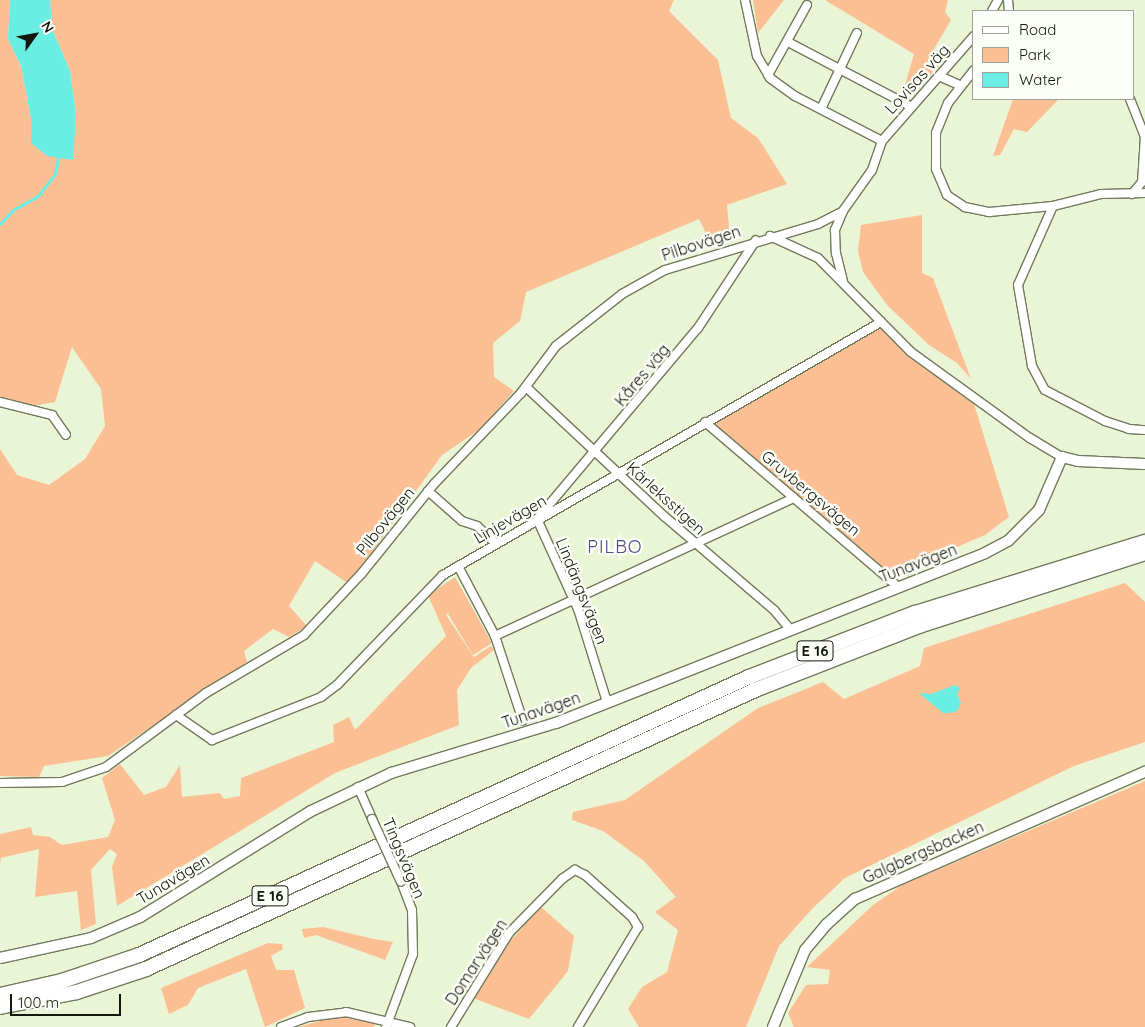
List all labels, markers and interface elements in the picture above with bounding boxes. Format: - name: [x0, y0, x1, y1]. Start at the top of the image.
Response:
- north arrow: [10, 10, 60, 60]
- legend: [972, 10, 1135, 100]
- text: N: [37, 18, 58, 36]
- text: Road: [1019, 20, 1056, 39]
- street label: Lovisas väg: [881, 40, 953, 118]
- text: Park: [1019, 45, 1051, 64]
- text: Water: [1019, 70, 1062, 89]
- street label: Pilbovägen: [659, 221, 743, 265]
- street label: Kåres väg: [610, 340, 674, 410]
- street label: Gruvbergsvägen: [758, 446, 864, 540]
- street label: Kärleksstigen: [623, 458, 709, 538]
- street label: Pilbovägen: [352, 483, 418, 559]
- street label: Linjevägen: [470, 491, 550, 547]
- street label: Lindängsvägen: [552, 535, 612, 647]
- district label: PILBO: [587, 536, 643, 558]
- street label: Tunavägen: [876, 539, 960, 587]
- road number: E 16: [796, 638, 834, 664]
- street label: Tunavägen: [499, 688, 583, 732]
- street label: Tingsvägen: [378, 815, 430, 901]
- street label: Galgbergsbacken: [859, 817, 987, 887]
- street label: Tunavägen: [133, 850, 213, 908]
- road number: E 16: [251, 884, 289, 908]
- street label: Domarvägen: [441, 915, 511, 1009]
- scale bar: [12, 984, 124, 1016]
- text: 100 m: [18, 993, 59, 1012]

